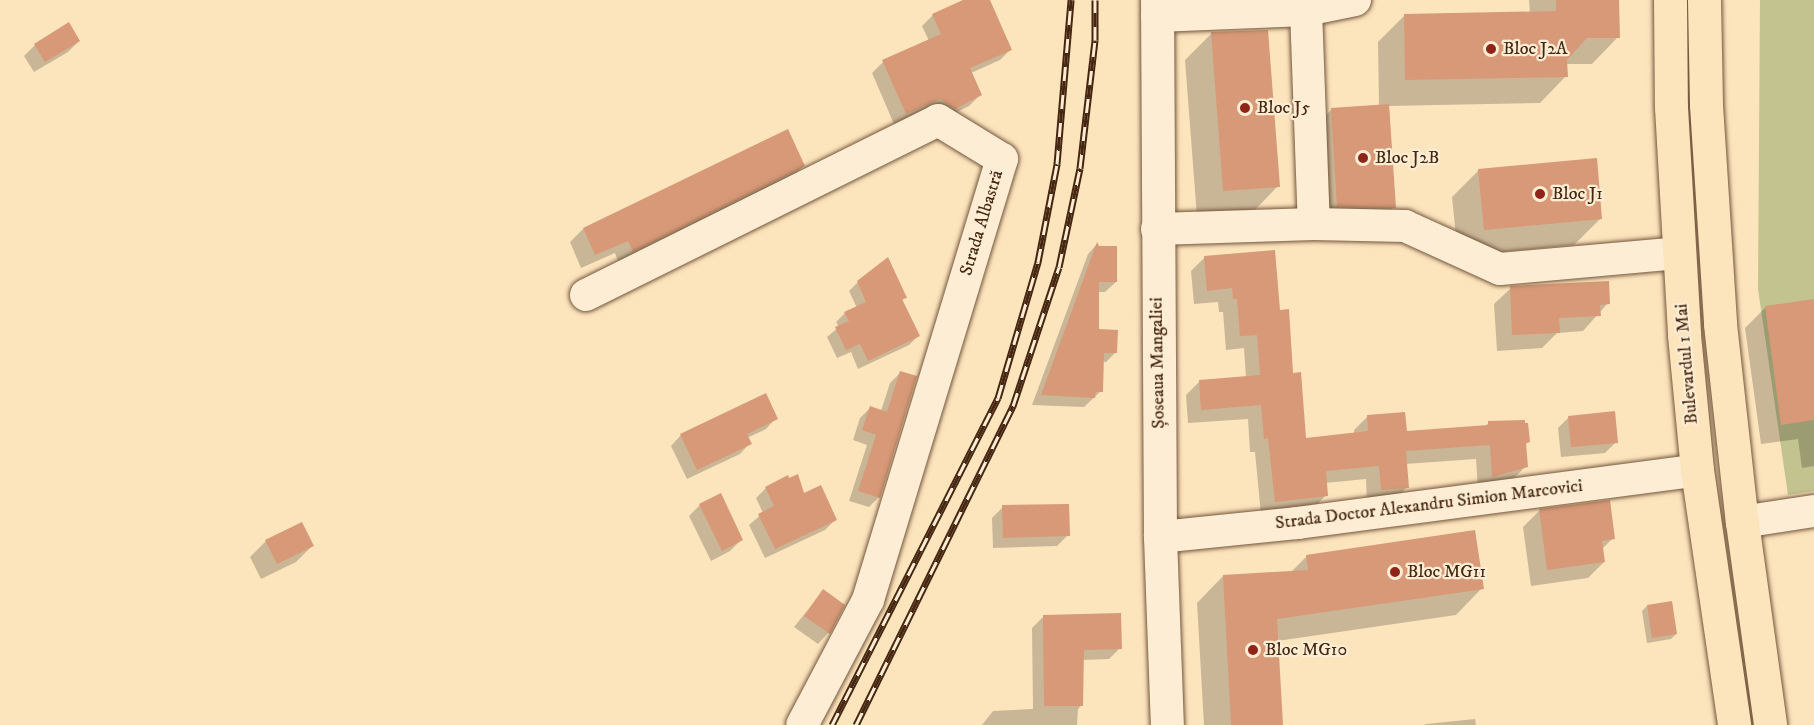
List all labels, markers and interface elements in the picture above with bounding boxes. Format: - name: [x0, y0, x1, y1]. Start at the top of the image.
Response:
- place label: Bloc J2A: [1503, 38, 1568, 60]
- marker: Bloc J2A: [1484, 42, 1498, 56]
- place label: Bloc J5: [1257, 97, 1310, 119]
- marker: Bloc J5: [1238, 101, 1252, 115]
- place label: Bloc J2B: [1375, 147, 1439, 169]
- marker: Bloc J2B: [1356, 151, 1370, 165]
- street label: Strada Albastră: [956, 168, 1008, 278]
- place label: Bloc J1: [1552, 183, 1603, 205]
- marker: Bloc J1: [1533, 187, 1547, 201]
- street label: Șoseaua Mangaliei: [1146, 297, 1170, 429]
- street label: Bulevardul 1 Mai: [1671, 303, 1703, 425]
- street label: Strada Doctor Alexandru Simion Marcovici: [1274, 475, 1584, 535]
- place label: Bloc MG11: [1407, 561, 1486, 583]
- marker: Bloc MG11: [1388, 565, 1402, 579]
- place label: Bloc MG10: [1265, 639, 1347, 661]
- marker: Bloc MG10: [1246, 643, 1260, 657]

